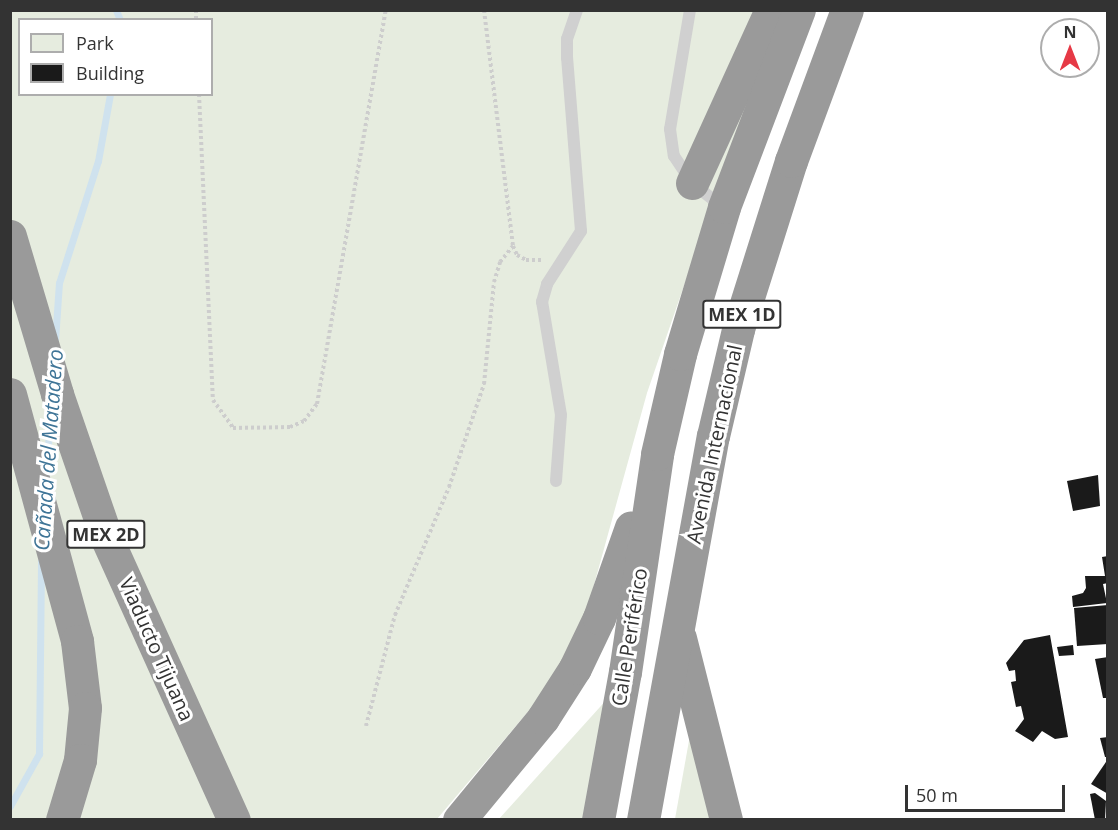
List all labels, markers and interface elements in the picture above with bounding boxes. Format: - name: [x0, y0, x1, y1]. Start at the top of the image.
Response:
- legend: [18, 18, 213, 96]
- north arrow: [1040, 18, 1100, 78]
- text: N: [1063, 21, 1077, 43]
- text: Park: [76, 31, 114, 55]
- text: Building: [76, 61, 144, 85]
- road number: MEX 1D: [702, 299, 783, 329]
- street label: Avenida Internacional: [681, 342, 747, 546]
- water label: Cañada del Matadero: [28, 348, 68, 552]
- road number: MEX 2D: [66, 519, 146, 549]
- street label: Calle Periférico: [606, 566, 652, 708]
- street label: Viaducto Tijuana: [115, 574, 199, 724]
- scale bar: [908, 773, 1068, 811]
- text: 50 m: [916, 783, 958, 807]

